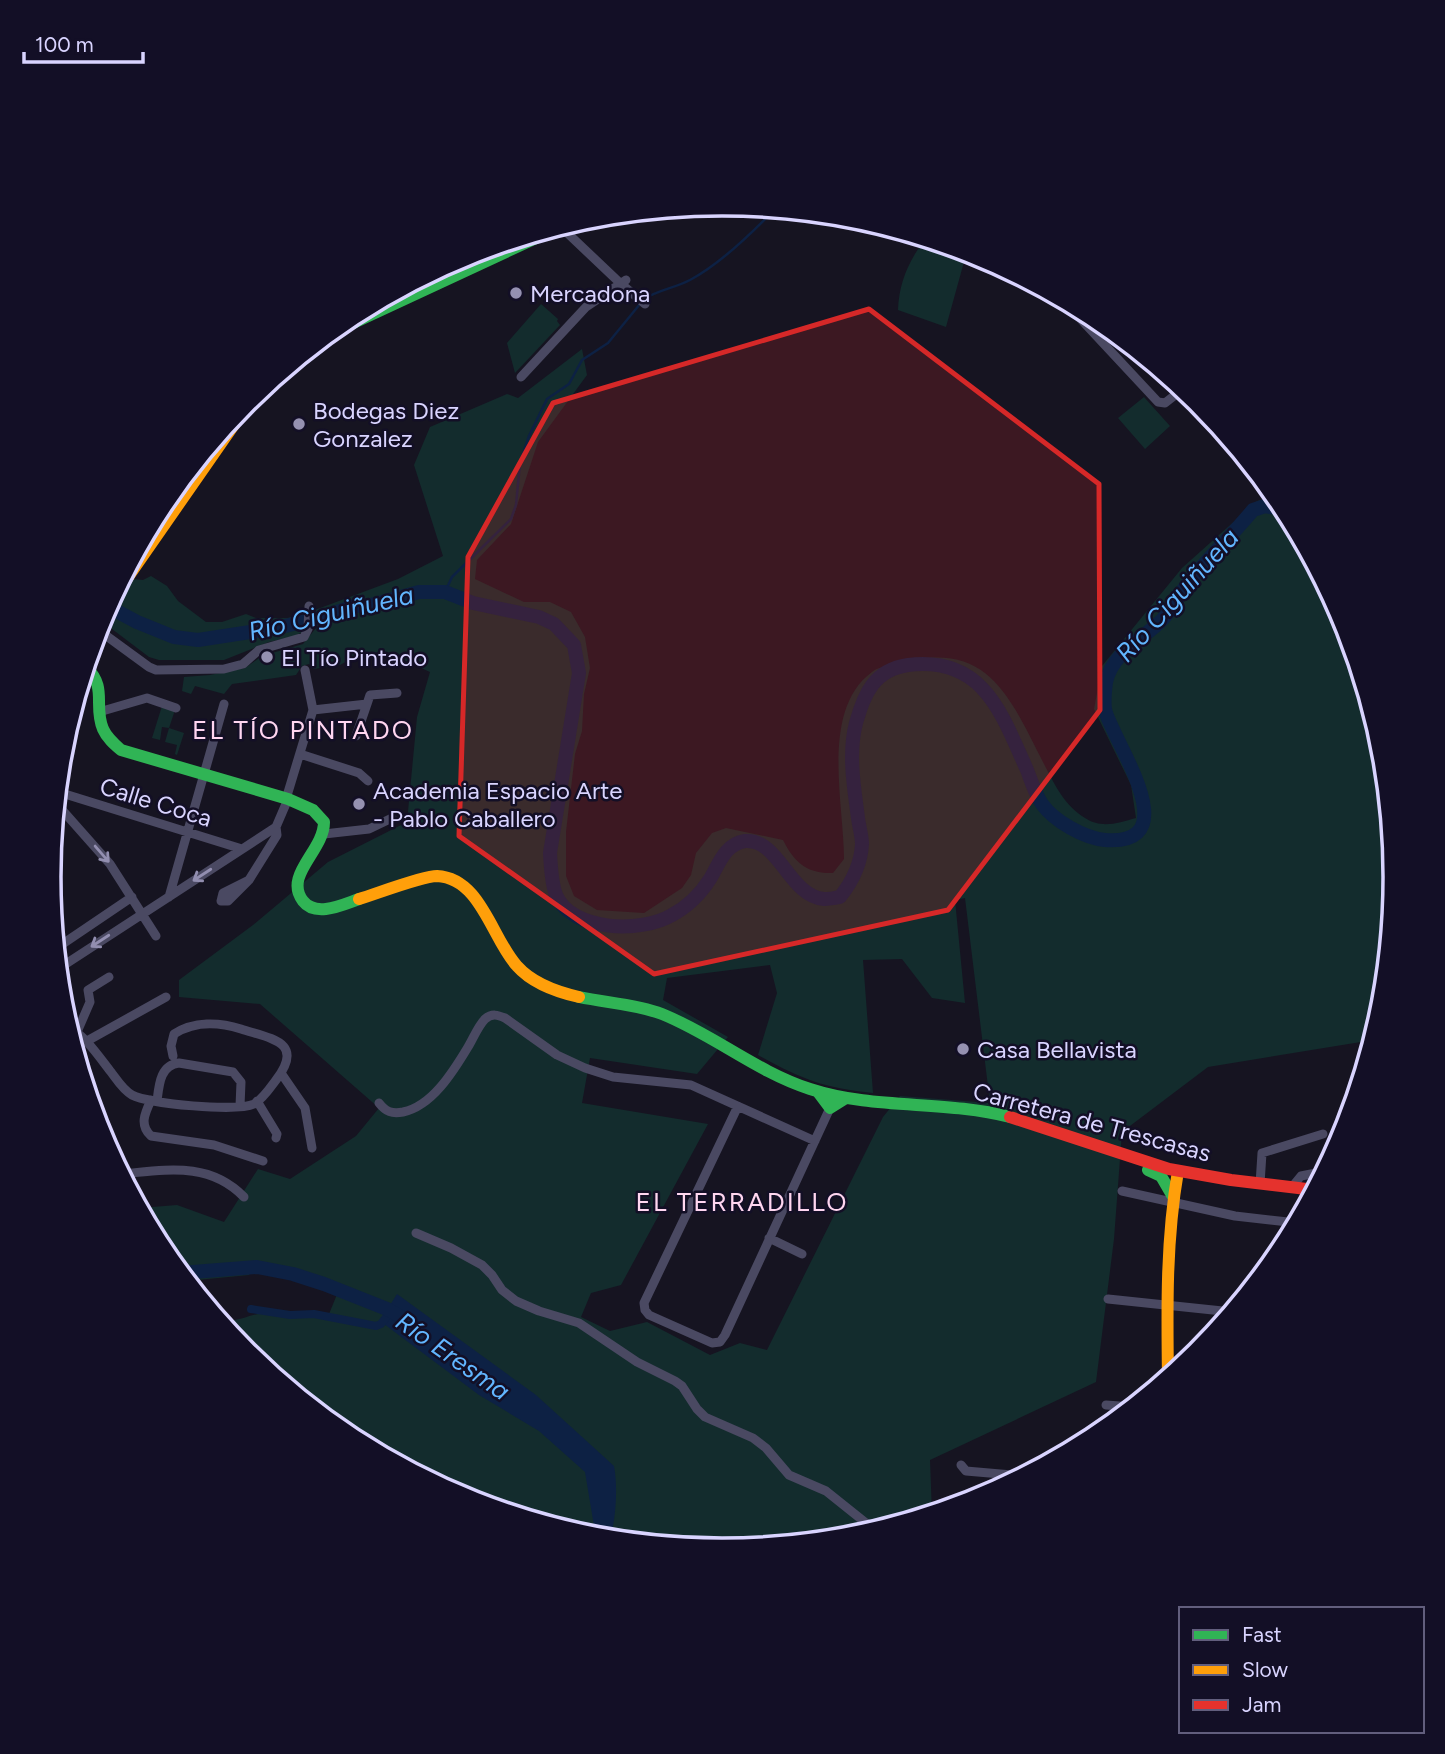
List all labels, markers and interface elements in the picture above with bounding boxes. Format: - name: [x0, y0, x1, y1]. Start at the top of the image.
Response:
- scale bar: [24, 21, 144, 65]
- text: 100 m: [35, 32, 94, 57]
- place label: Mercadona: [530, 279, 650, 308]
- marker: Mercadona: [508, 285, 524, 301]
- place label: Bodegas Diez Gonzalez: [313, 396, 459, 453]
- marker: Bodegas Diez Gonzalez: [291, 416, 307, 432]
- water label: Río Ciguiñuela: [1109, 522, 1245, 668]
- water label: Río Ciguiñuela: [245, 578, 417, 648]
- place label: El Tío Pintado: [281, 643, 427, 672]
- marker: El Tío Pintado: [259, 649, 275, 665]
- district label: EL TÍO PINTADO: [192, 714, 414, 746]
- street label: Calle Coca: [96, 771, 216, 833]
- place label: Academia Espacio Arte - Pablo Caballero: [373, 776, 622, 833]
- marker: Academia Espacio Arte - Pablo Caballero: [351, 796, 367, 812]
- one-way arrow: [94, 845, 110, 863]
- one-way arrow: [193, 868, 212, 883]
- one-way arrow: [91, 935, 111, 949]
- place label: Casa Bellavista: [977, 1035, 1137, 1064]
- marker: Casa Bellavista: [955, 1041, 971, 1057]
- street label: Carretera de Trescasas: [970, 1076, 1214, 1168]
- district label: EL TERRADILLO: [636, 1186, 848, 1218]
- water label: Río Eresma: [390, 1305, 516, 1407]
- legend: [1179, 1607, 1424, 1733]
- text: Fast: [1242, 1622, 1282, 1647]
- text: Slow: [1242, 1657, 1288, 1682]
- text: Jam: [1242, 1692, 1281, 1717]

